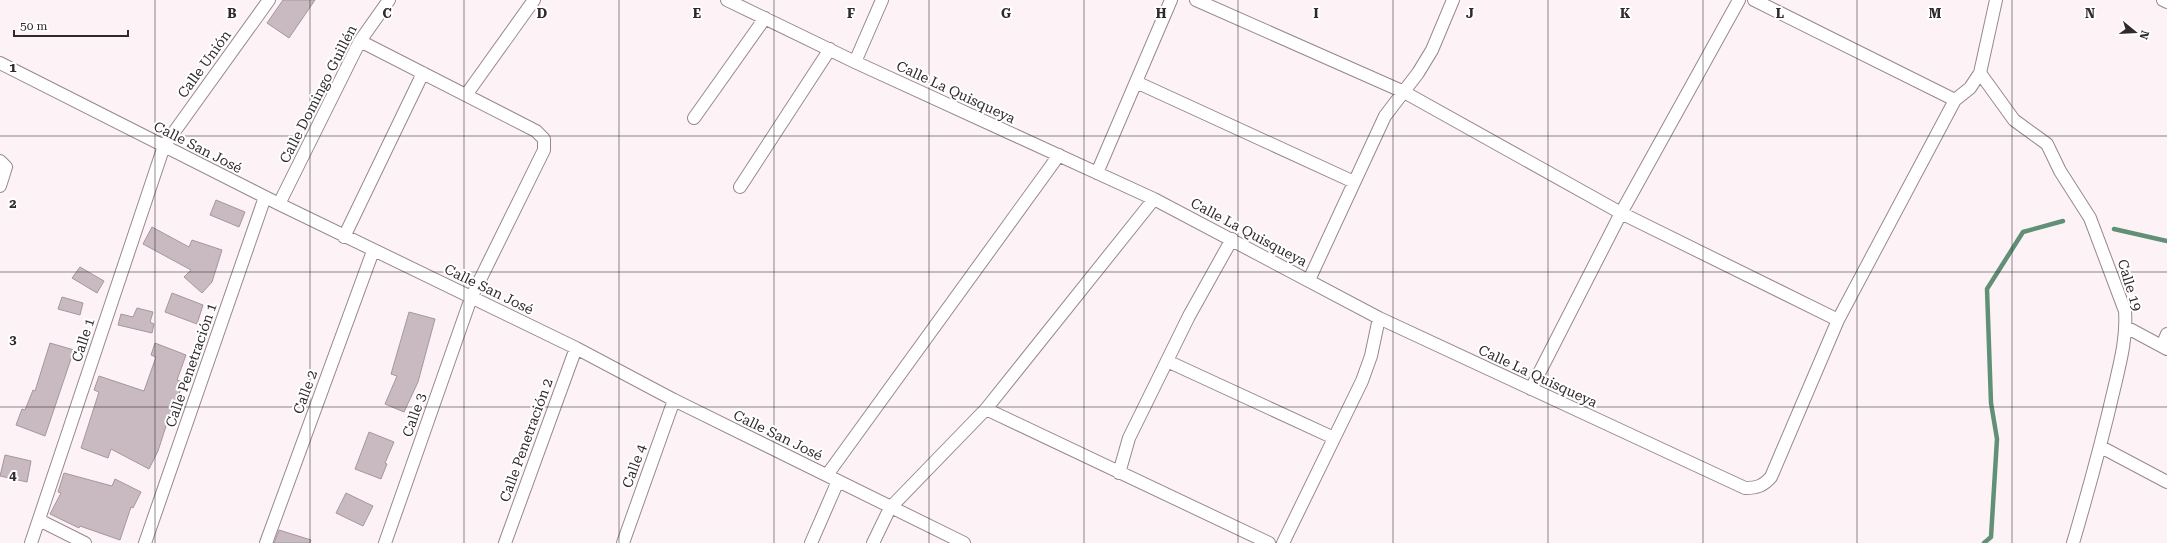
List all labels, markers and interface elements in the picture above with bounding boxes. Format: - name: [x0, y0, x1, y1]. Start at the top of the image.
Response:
- text: B: [227, 6, 237, 21]
- text: C: [382, 6, 392, 21]
- text: D: [537, 6, 547, 21]
- text: E: [693, 6, 701, 21]
- text: F: [847, 6, 855, 21]
- text: G: [1001, 6, 1011, 21]
- text: H: [1156, 6, 1167, 21]
- text: I: [1313, 6, 1319, 21]
- text: J: [1466, 6, 1474, 21]
- text: K: [1620, 6, 1631, 21]
- text: L: [1776, 6, 1784, 21]
- text: M: [1929, 6, 1942, 21]
- text: N: [2085, 6, 2095, 21]
- scale bar: [14, 12, 128, 38]
- north arrow: [2115, 12, 2155, 52]
- text: 50 m: [20, 19, 47, 33]
- street label: Calle Domingo Guillén: [276, 22, 360, 166]
- street label: Calle Unión: [174, 27, 234, 101]
- text: N: [2136, 29, 2152, 41]
- street label: Calle La Quisqueya: [894, 57, 1018, 127]
- text: 1: [9, 60, 17, 75]
- street label: Calle San José: [151, 118, 245, 176]
- street label: Calle La Quisqueya: [1188, 195, 1310, 270]
- text: 2: [9, 196, 17, 211]
- street label: Calle 19: [2115, 257, 2145, 313]
- street label: Calle San José: [442, 261, 536, 318]
- street label: Calle Penetración 1: [162, 301, 220, 429]
- street label: Calle 1: [68, 316, 98, 364]
- text: 3: [9, 332, 17, 347]
- street label: Calle La Quisqueya: [1476, 341, 1600, 411]
- street label: Calle 2: [290, 368, 320, 416]
- street label: Calle Penetración 2: [496, 376, 556, 504]
- street label: Calle 3: [399, 391, 429, 439]
- street label: Calle San José: [731, 407, 825, 464]
- street label: Calle 4: [619, 442, 649, 490]
- text: 4: [9, 468, 17, 483]

